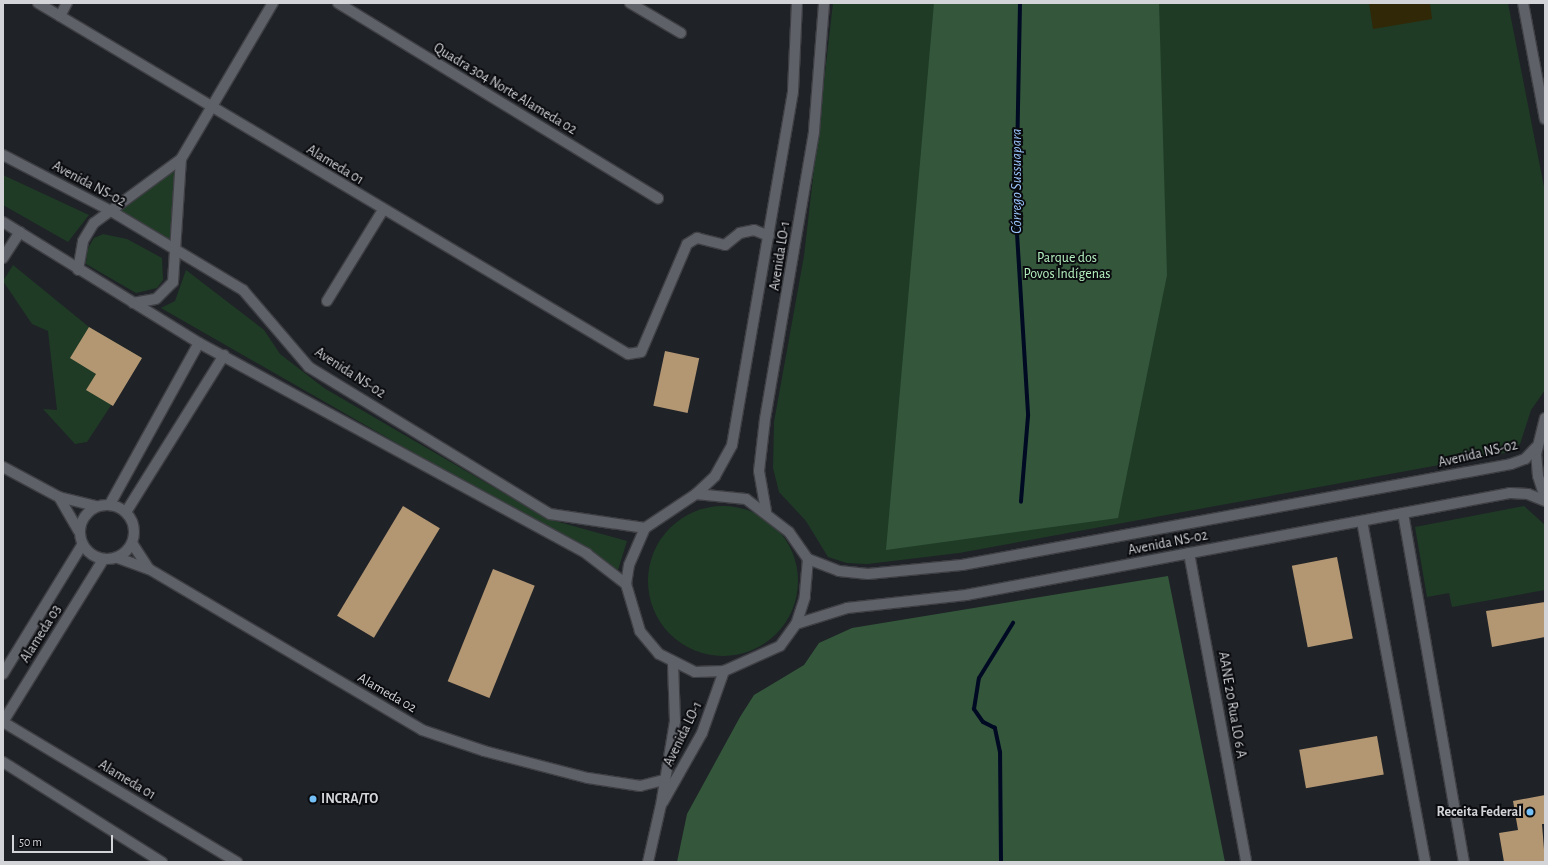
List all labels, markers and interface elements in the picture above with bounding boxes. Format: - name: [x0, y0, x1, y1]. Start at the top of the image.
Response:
- street label: Quadra 304 Norte Alameda 02: [430, 40, 580, 138]
- water label: Córrego Sussuapara: [1008, 128, 1026, 234]
- street label: Alameda 01: [303, 141, 367, 189]
- street label: Avenida NS-02: [49, 158, 129, 210]
- street label: Avenida LO-1: [766, 220, 794, 292]
- park label: Parque dos Povos Indígenas: [1023, 250, 1111, 282]
- street label: Avenida NS-02: [312, 344, 388, 402]
- street label: Avenida NS-02: [1437, 437, 1519, 471]
- street label: Avenida NS-02: [1127, 527, 1209, 559]
- street label: Alameda 03: [17, 602, 65, 666]
- street label: AANE 20 Rua LO 6 A: [1214, 650, 1250, 760]
- street label: Alameda 02: [355, 669, 419, 717]
- street label: Avenida LO-1: [660, 699, 706, 769]
- street label: Alameda 01: [95, 756, 159, 804]
- place label: INCRA/TO: [321, 791, 378, 807]
- marker: INCRA/TO: [308, 794, 318, 804]
- place label: Receita Federal: [1437, 804, 1522, 820]
- marker: Receita Federal: [1525, 807, 1535, 817]
- scale bar: [14, 827, 115, 853]
- text: 50 m: [19, 836, 42, 848]

